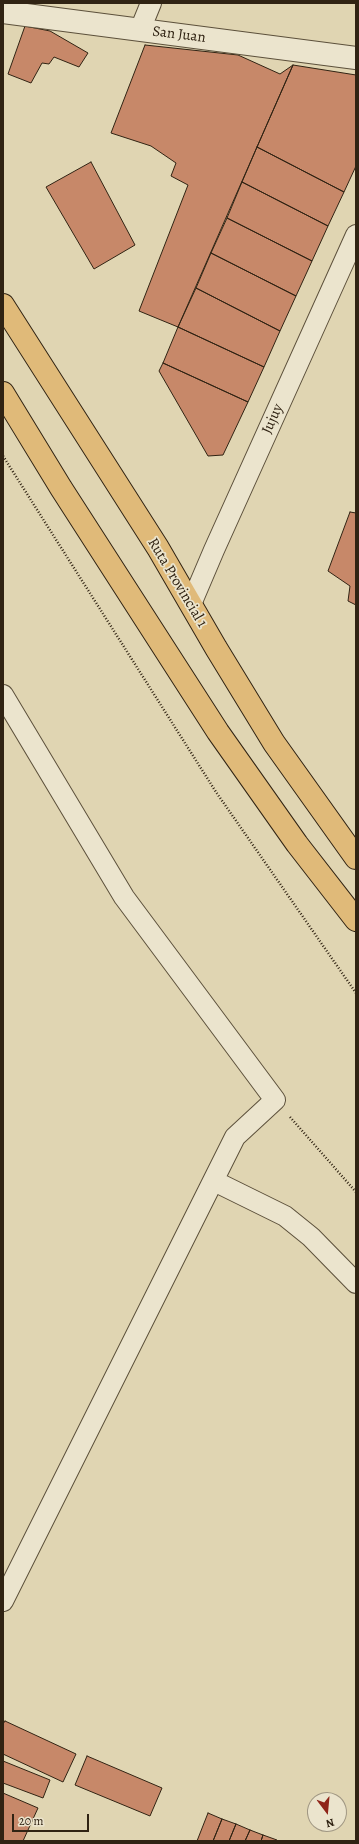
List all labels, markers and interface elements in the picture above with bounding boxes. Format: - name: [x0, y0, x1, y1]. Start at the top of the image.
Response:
- street label: San Juan: [151, 23, 207, 47]
- street label: Jujuy: [258, 401, 288, 437]
- street label: Ruta Provincial 1: [143, 535, 211, 631]
- north arrow: [307, 1792, 347, 1832]
- scale bar: [14, 1806, 91, 1832]
- text: 20 m: [19, 1813, 43, 1829]
- text: N: [324, 1815, 336, 1831]

